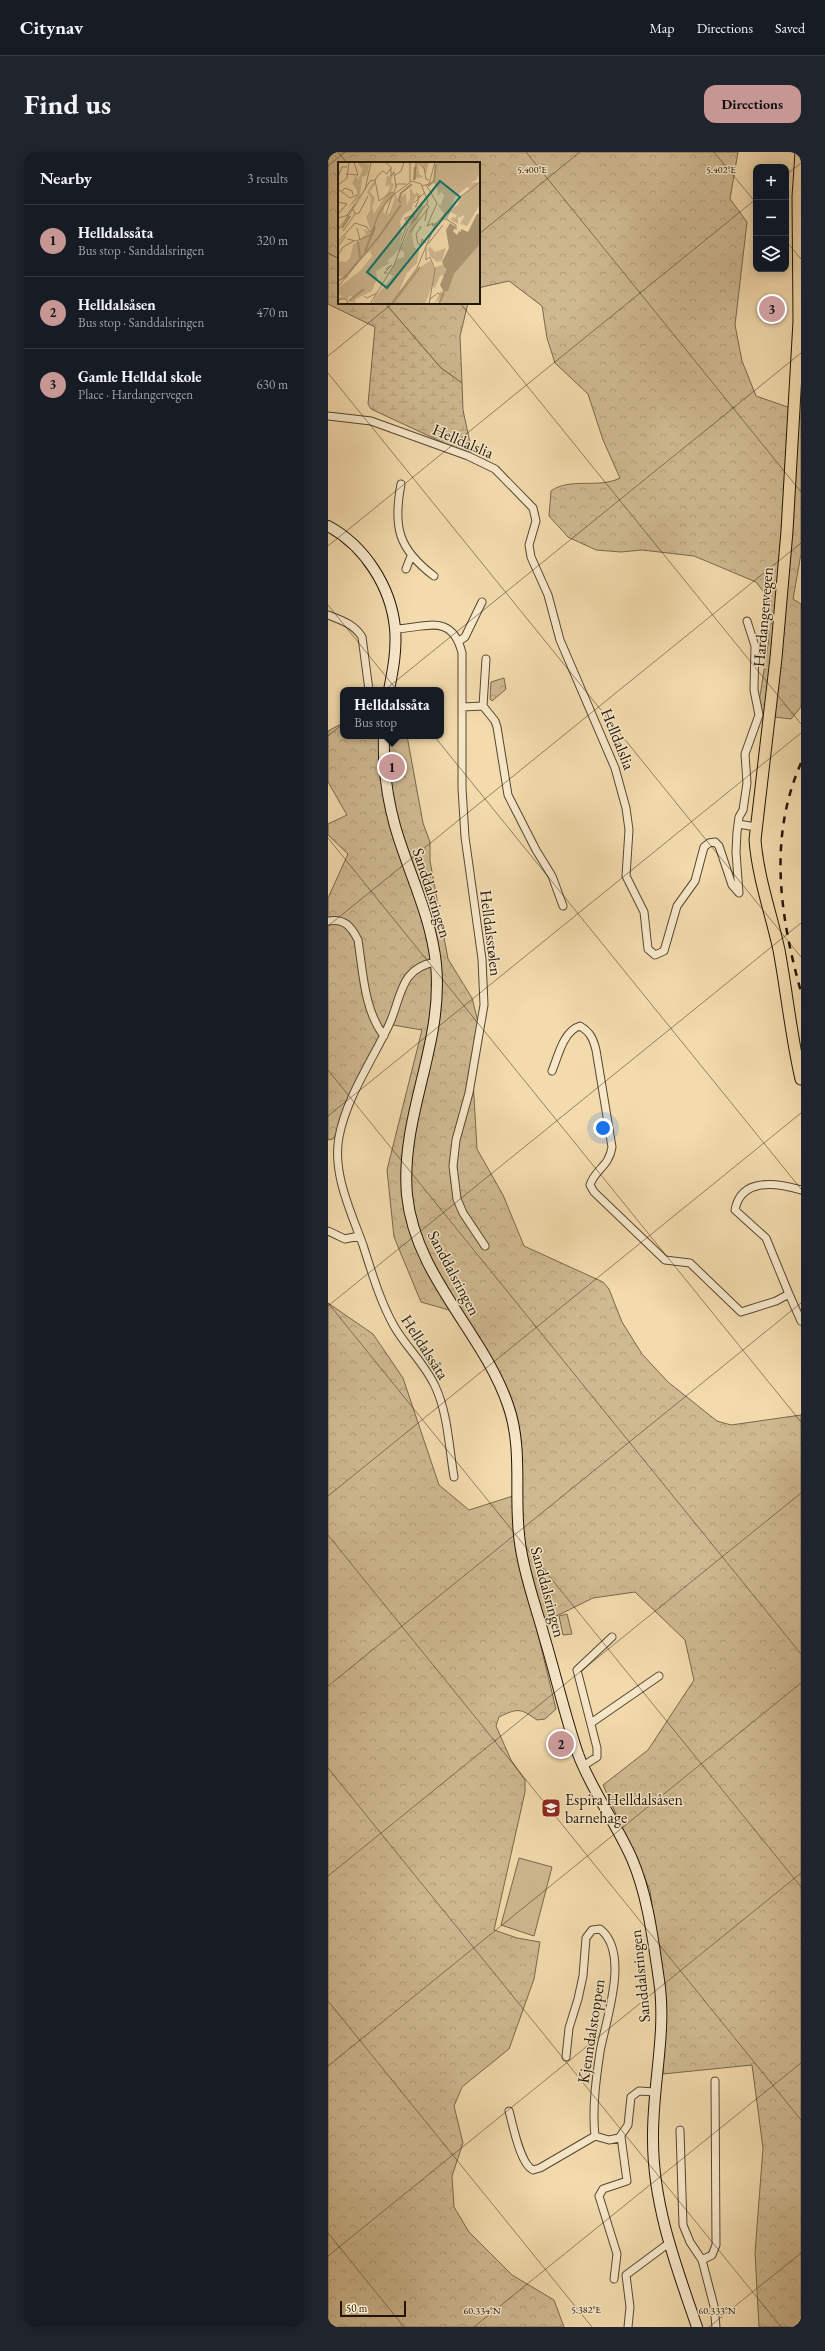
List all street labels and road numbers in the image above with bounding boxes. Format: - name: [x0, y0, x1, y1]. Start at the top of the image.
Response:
- street label: Helldalslia: [429, 419, 497, 464]
- street label: Hardangervegen: [748, 565, 778, 668]
- street label: Helldalslia: [596, 705, 640, 773]
- street label: Sanddalsringen: [408, 845, 457, 941]
- street label: Helldalsstølen: [475, 889, 507, 978]
- street label: Sanddalsringen: [423, 1227, 485, 1320]
- street label: Helldalssåta: [396, 1311, 454, 1384]
- street label: Sanddalsringen: [526, 1544, 570, 1640]
- street label: Sanddalsringen: [625, 1928, 655, 2023]
- street label: Kjenndalstoppen: [572, 1977, 610, 2085]

